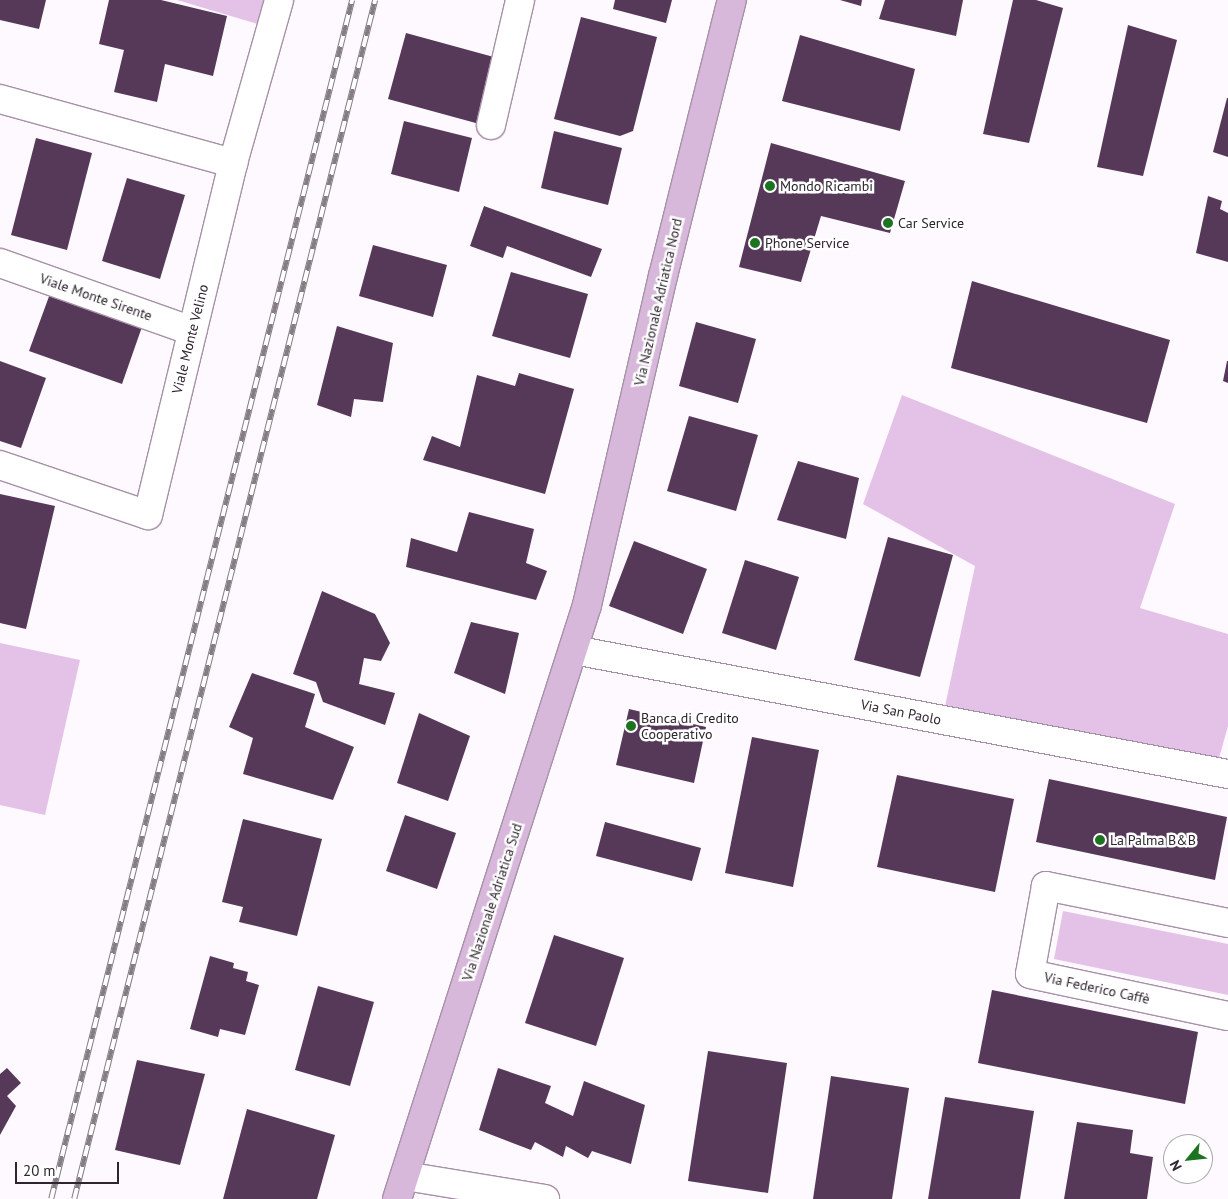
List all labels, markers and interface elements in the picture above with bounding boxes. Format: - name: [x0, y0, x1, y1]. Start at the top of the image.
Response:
- place label: Mondo Ricambi: [780, 178, 873, 194]
- marker: Mondo Ricambi: [764, 180, 776, 192]
- place label: Car Service: [898, 215, 964, 231]
- street label: Via Nazionale Adriatica Nord: [631, 216, 685, 388]
- marker: Car Service: [882, 217, 894, 229]
- place label: Phone Service: [765, 235, 849, 251]
- marker: Phone Service: [749, 237, 761, 249]
- street label: Viale Monte Sirente: [38, 270, 154, 324]
- street label: Viale Monte Velino: [168, 282, 212, 396]
- street label: Via San Paolo: [859, 696, 943, 728]
- place label: Banca di Credito Cooperativo: [641, 710, 739, 742]
- marker: Banca di Credito Cooperativo: [625, 720, 637, 732]
- street label: Via Nazionale Adriatica Sud: [459, 821, 525, 983]
- place label: La Palma B&B: [1110, 832, 1196, 848]
- marker: La Palma B&B: [1094, 834, 1106, 846]
- street label: Via Federico Caffè: [1043, 969, 1151, 1007]
- north arrow: [1163, 1134, 1213, 1184]
- scale bar: [18, 1152, 121, 1184]
- text: N: [1166, 1157, 1186, 1174]
- text: 20 m: [23, 1161, 56, 1180]

